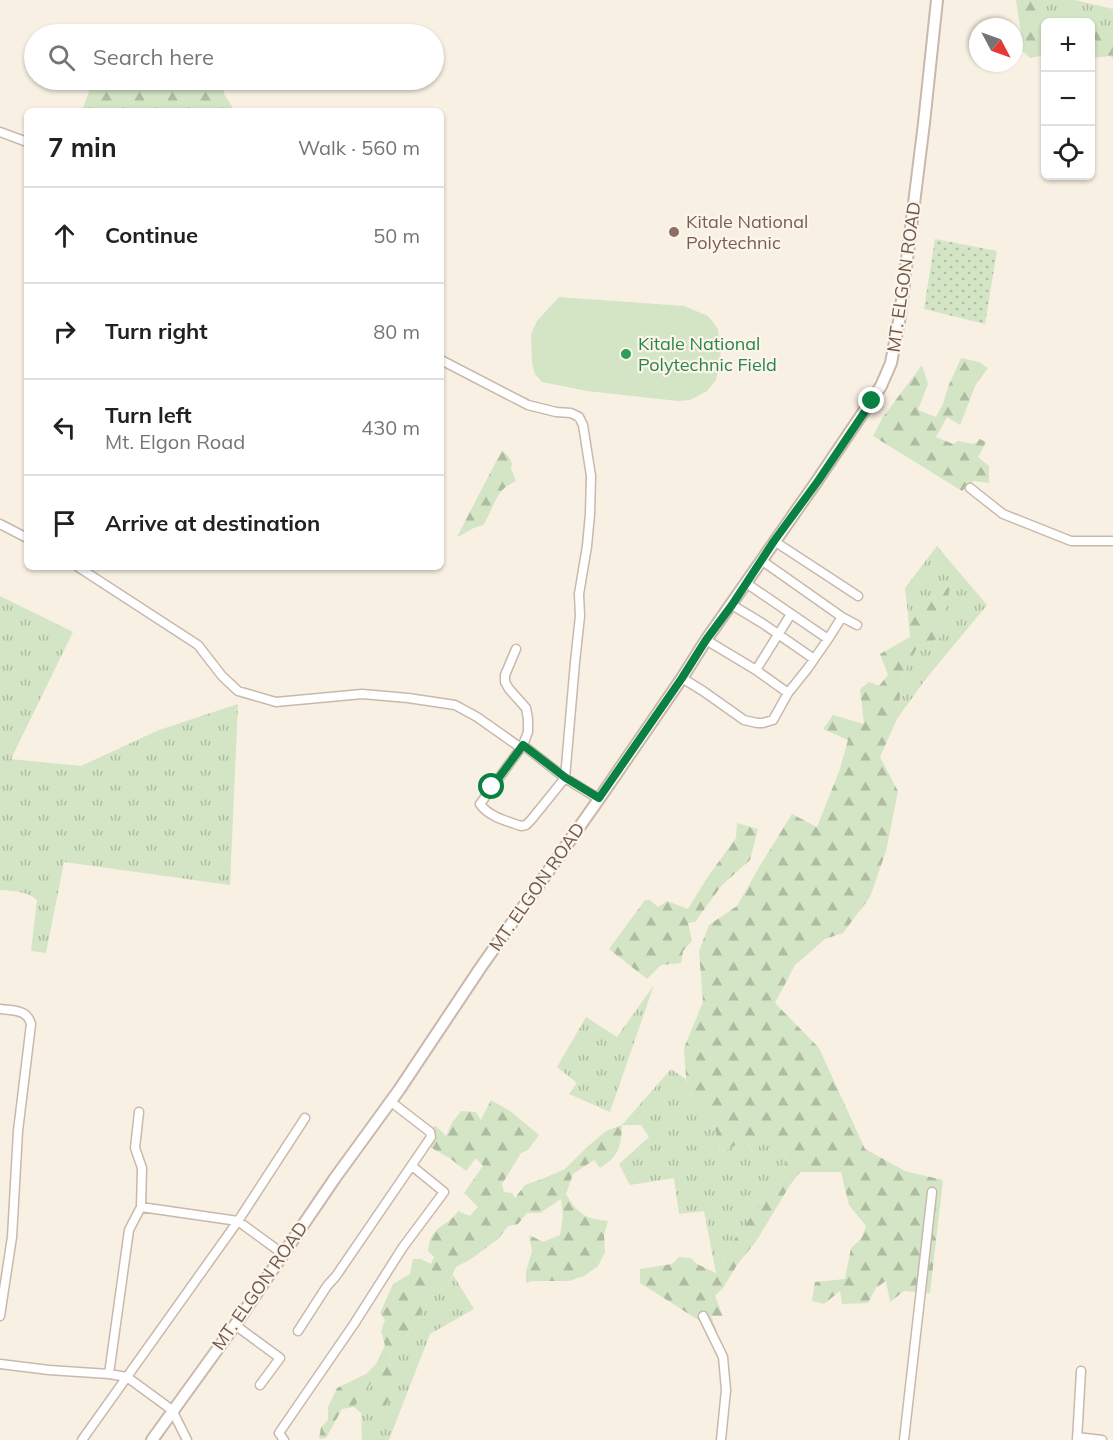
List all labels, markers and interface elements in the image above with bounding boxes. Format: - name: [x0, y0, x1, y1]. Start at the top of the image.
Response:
- north arrow: [969, 18, 1023, 72]
- map controls: [1041, 18, 1095, 180]
- button: +: [1041, 18, 1095, 72]
- search box: [24, 24, 444, 90]
- icon: search: [45, 41, 78, 74]
- text: Search here: [93, 43, 214, 71]
- button: −: [1041, 72, 1095, 126]
- button: locate: [1041, 126, 1095, 180]
- text: 7 min: [48, 131, 117, 164]
- text: Walk · 560 m: [298, 135, 420, 160]
- street label: MT. ELGON ROAD: [882, 200, 925, 354]
- place label: Kitale National Polytechnic: [686, 210, 808, 254]
- icon: ahead: [48, 219, 81, 252]
- text: Continue: [105, 221, 198, 249]
- text: 50 m: [373, 223, 420, 248]
- marker: Kitale National Polytechnic: [667, 225, 681, 239]
- icon: right: [48, 315, 81, 348]
- text: Turn right: [105, 317, 208, 345]
- text: 80 m: [373, 319, 420, 344]
- place label: Kitale National Polytechnic Field: [638, 332, 777, 376]
- marker: Kitale National Polytechnic Field: [619, 347, 633, 361]
- route end: [858, 387, 884, 413]
- text: Turn left: [105, 401, 192, 429]
- icon: left: [48, 411, 81, 444]
- text: 430 m: [361, 415, 420, 440]
- text: Mt. Elgon Road: [105, 429, 245, 454]
- icon: arrive: [48, 507, 81, 540]
- text: Arrive at destination: [105, 509, 320, 537]
- route start: [478, 773, 504, 799]
- street label: MT. ELGON ROAD: [484, 818, 590, 955]
- street label: MT. ELGON ROAD: [207, 1217, 313, 1354]

